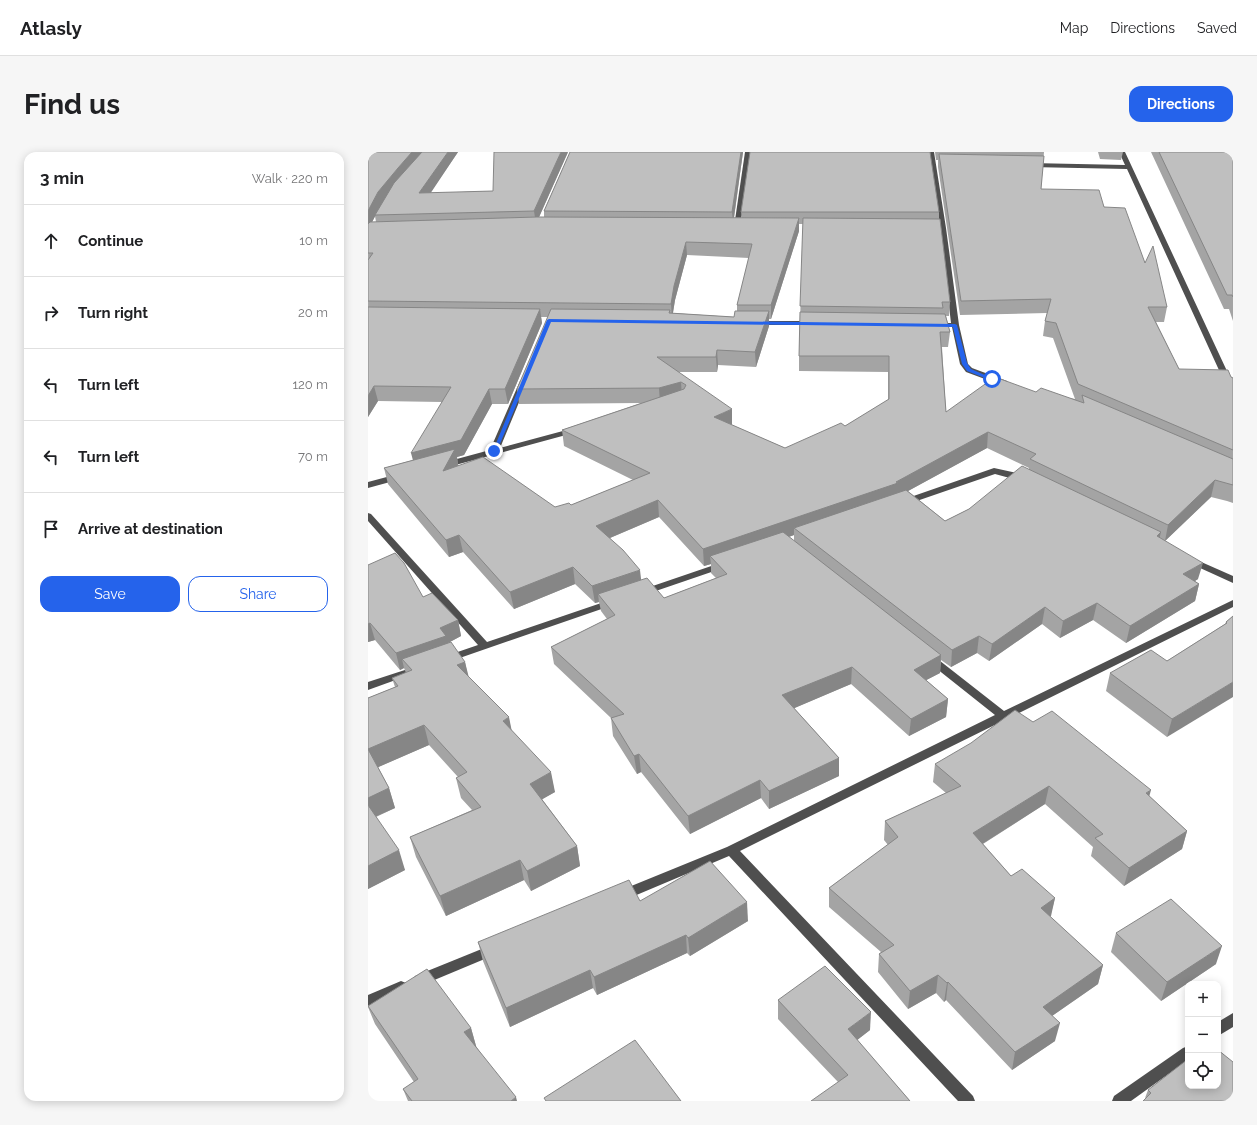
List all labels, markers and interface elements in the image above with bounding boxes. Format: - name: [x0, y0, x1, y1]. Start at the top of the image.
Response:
- text: Atlasly: [20, 17, 82, 39]
- text: Map: [1060, 20, 1088, 36]
- text: Directions: [1110, 20, 1175, 36]
- text: Saved: [1197, 20, 1237, 36]
- button: Directions: [1129, 86, 1233, 122]
- text: Find us: [24, 88, 120, 121]
- text: 3 min: [40, 168, 84, 188]
- text: Walk · 220 m: [252, 171, 328, 186]
- icon: ahead: [40, 230, 62, 252]
- text: Continue: [78, 232, 143, 250]
- text: 10 m: [299, 233, 328, 248]
- icon: right: [40, 302, 62, 324]
- text: Turn right: [78, 304, 148, 322]
- text: 20 m: [298, 305, 328, 320]
- route start: [983, 370, 1001, 388]
- icon: left: [40, 374, 62, 396]
- text: Turn left: [78, 376, 139, 394]
- text: 120 m: [292, 377, 328, 392]
- route end: [485, 442, 503, 460]
- icon: left: [40, 446, 62, 468]
- text: Turn left: [78, 448, 139, 466]
- text: 70 m: [298, 449, 328, 464]
- icon: arrive: [40, 518, 62, 540]
- text: Arrive at destination: [78, 520, 223, 538]
- button: Save: [40, 576, 180, 612]
- button: Share: [188, 576, 328, 612]
- map controls: [1185, 981, 1221, 1089]
- button: +: [1185, 981, 1221, 1017]
- button: −: [1185, 1017, 1221, 1053]
- button: locate: [1185, 1053, 1221, 1089]

